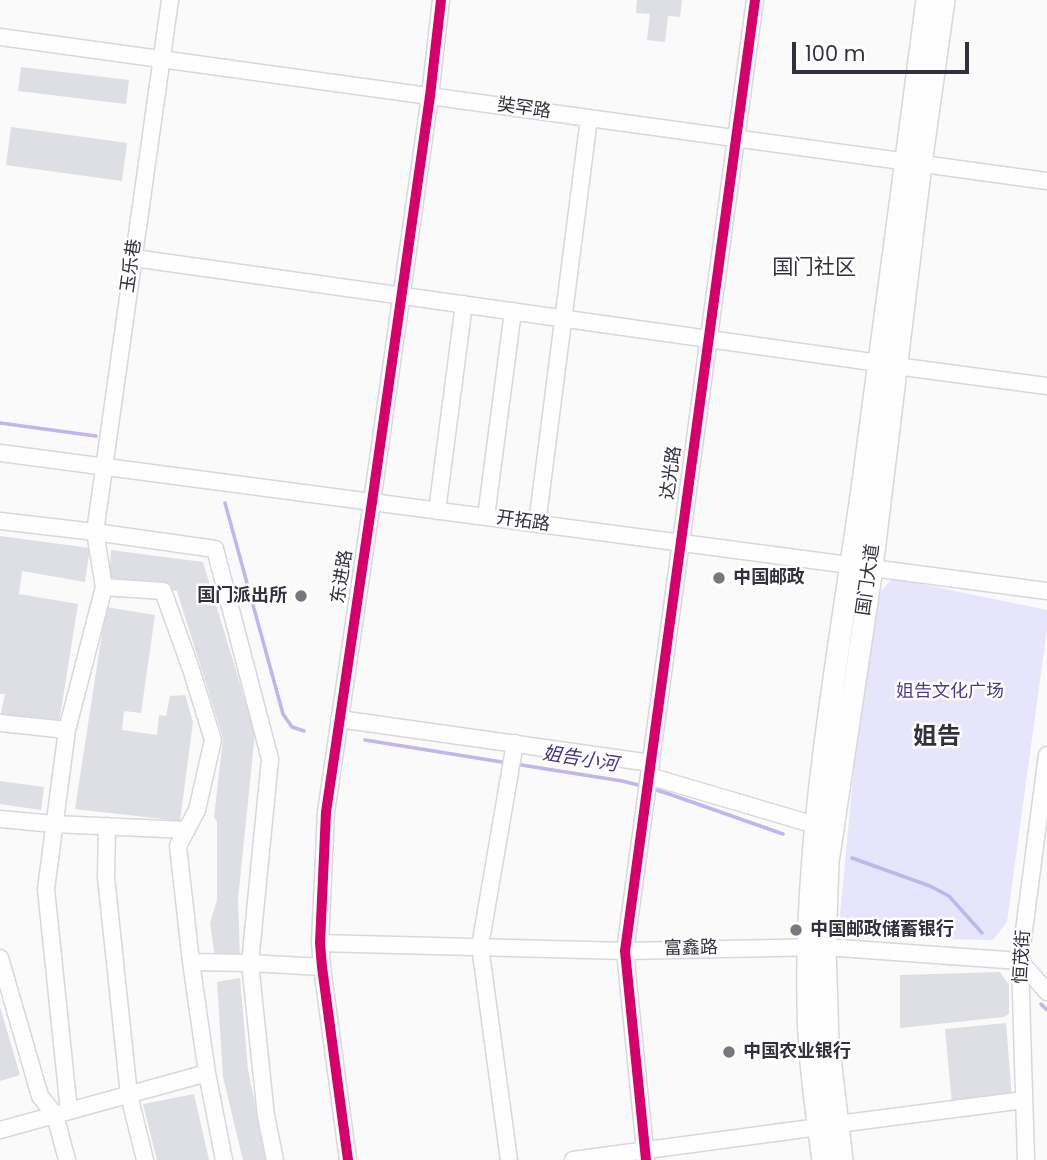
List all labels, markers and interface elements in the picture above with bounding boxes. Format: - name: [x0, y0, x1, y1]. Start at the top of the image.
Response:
- scale bar: [795, 28, 972, 72]
- text: 100 m: [805, 39, 865, 68]
- street label: 奘罕路: [496, 95, 552, 123]
- street label: 玉乐巷: [118, 238, 146, 294]
- district label: 国门社区: [772, 256, 856, 282]
- street label: 达光路: [658, 445, 686, 501]
- street label: 开拓路: [495, 508, 551, 536]
- street label: 国门大道: [853, 543, 885, 617]
- street label: 东进路: [328, 549, 358, 605]
- place label: 中国邮政: [733, 567, 805, 589]
- marker: 中国邮政: [711, 570, 727, 586]
- place label: 国门派出所: [197, 585, 287, 607]
- marker: 国门派出所: [293, 588, 309, 604]
- park label: 姐告文化广场: [896, 681, 1004, 703]
- district label: 姐告: [913, 724, 961, 752]
- water label: 姐告小河: [541, 743, 619, 777]
- place label: 中国邮政储蓄银行: [810, 919, 954, 941]
- marker: 中国邮政储蓄银行: [788, 922, 804, 938]
- street label: 恒茂街: [1011, 929, 1035, 985]
- street label: 富鑫路: [664, 938, 718, 960]
- place label: 中国农业银行: [743, 1041, 851, 1063]
- marker: 中国农业银行: [721, 1044, 737, 1060]

